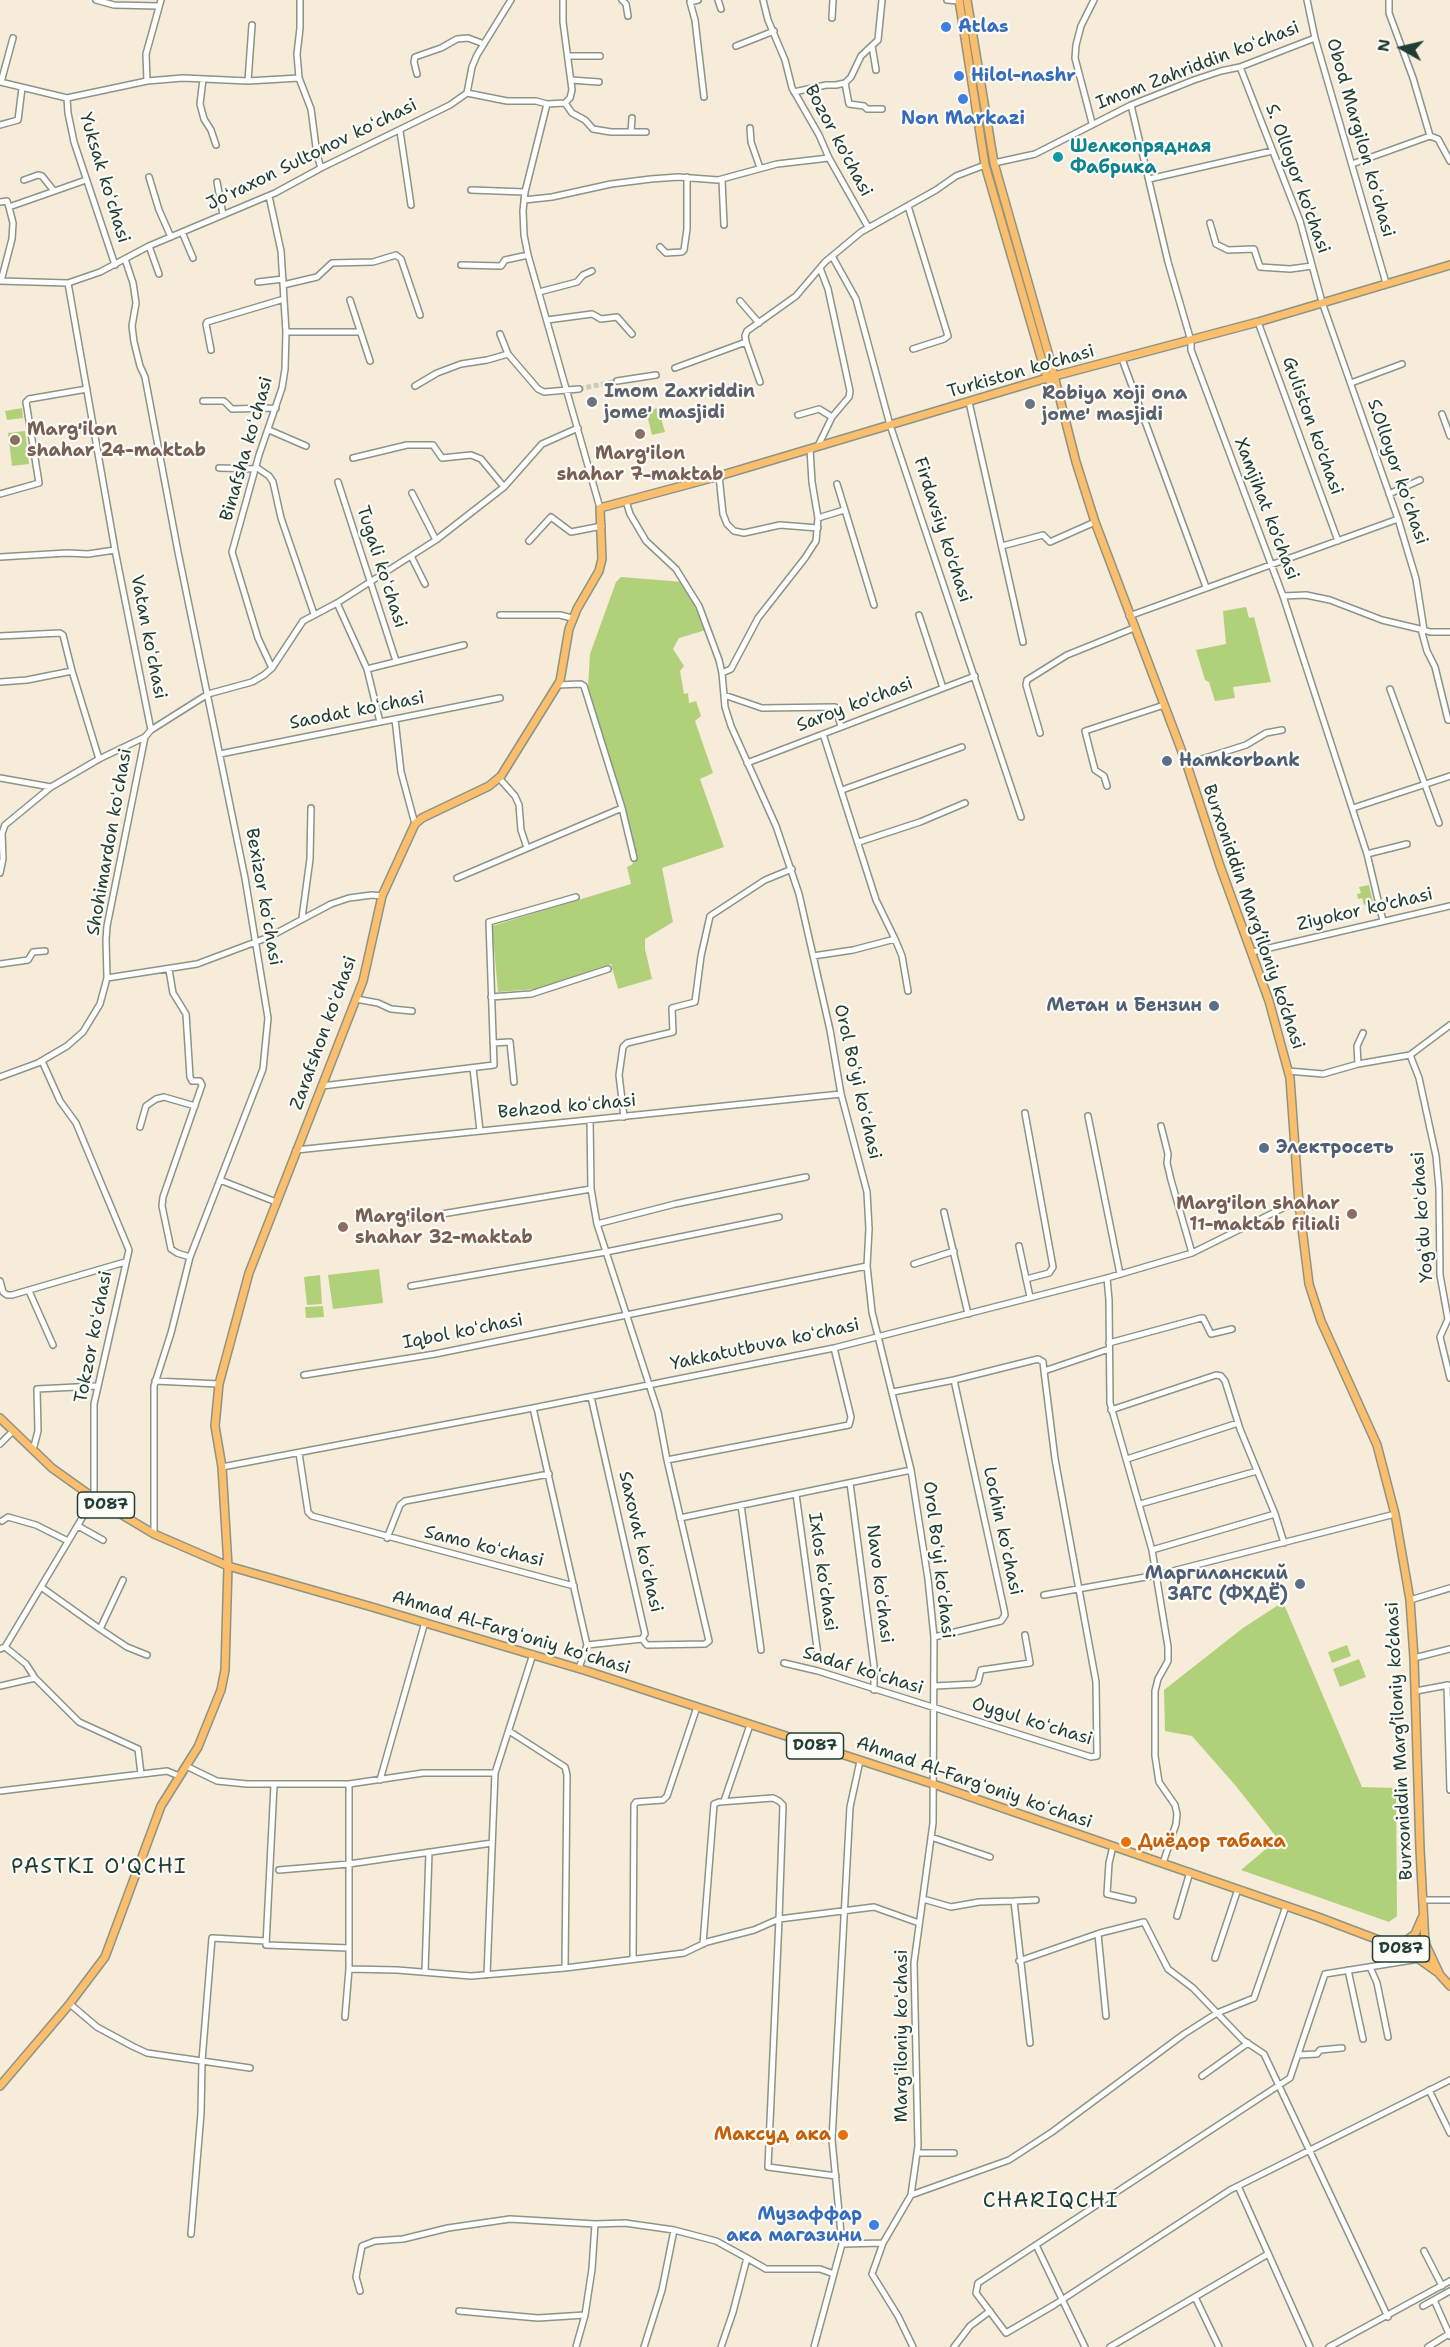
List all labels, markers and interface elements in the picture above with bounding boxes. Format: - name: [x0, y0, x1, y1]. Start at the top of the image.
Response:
- place label: Atlas: [958, 16, 1009, 38]
- street label: Imom Zahriddin koʻchasi: [1093, 17, 1303, 115]
- north arrow: [1372, 18, 1432, 78]
- marker: Atlas: [939, 20, 953, 34]
- street label: Obod Margilon koʻchasi: [1321, 36, 1399, 240]
- text: N: [1372, 38, 1395, 53]
- place label: Hilol-nashr: [971, 65, 1076, 87]
- marker: Hilol-nashr: [952, 69, 966, 83]
- street label: Bozor ko'chasi: [799, 81, 877, 201]
- marker: Non Markazi: [956, 92, 970, 106]
- street label: Joʻraxon Sultonov koʻchasi: [203, 95, 421, 215]
- street label: S. Olloyor ko'chasi: [1260, 101, 1334, 257]
- place label: Non Markazi: [901, 108, 1025, 130]
- street label: Yuksak koʻchasi: [74, 110, 134, 246]
- place label: Шелкопрядная Фабрика: [1070, 136, 1211, 178]
- marker: Шелкопрядная Фабрика: [1051, 150, 1065, 164]
- street label: Turkiston ko’chasi: [945, 341, 1097, 403]
- street label: Guliston ko'chasi: [1277, 354, 1347, 498]
- street label: Binafsha koʻchasi: [216, 374, 278, 524]
- place label: Imom Zaxriddin jome' masjidi: [604, 381, 755, 424]
- place label: Robiya xoji ona jome' masjidi: [1042, 383, 1187, 426]
- marker: Imom Zaxriddin jome' masjidi: [585, 395, 599, 409]
- marker: Robiya xoji ona jome' masjidi: [1023, 397, 1037, 411]
- street label: S.Olloyor koʻchasi: [1362, 397, 1432, 547]
- place label: Marg'ilon shahar 24-maktab: [27, 419, 206, 462]
- marker: Marg'ilon shahar 7-maktab: [633, 427, 647, 441]
- marker: Marg'ilon shahar 24-maktab: [8, 433, 22, 447]
- street label: Xamjihat ko'chasi: [1229, 435, 1303, 583]
- place label: Marg'ilon shahar 7-maktab: [557, 443, 723, 486]
- street label: Firdavsiy ko'chasi: [908, 455, 976, 605]
- street label: Tugali koʻchasi: [351, 503, 411, 631]
- street label: Vatan koʻchasi: [125, 573, 171, 701]
- street label: Saroy ko'chasi: [794, 673, 916, 737]
- street label: Saodat koʻchasi: [288, 687, 426, 735]
- street label: Shohimardon koʻchasi: [83, 747, 137, 937]
- place label: Hamkorbank: [1179, 750, 1300, 772]
- marker: Hamkorbank: [1160, 754, 1174, 768]
- street label: Burxoniddin Marg’iloniy ko’chasi: [1197, 782, 1309, 1052]
- street label: Bexizor koʻchasi: [240, 827, 286, 967]
- street label: Ziyokor ko'chasi: [1295, 884, 1435, 936]
- street label: Zarafshon koʻchasi: [286, 953, 362, 1113]
- place label: Метан и Бензин: [1046, 995, 1202, 1017]
- marker: Метан и Бензин: [1207, 999, 1221, 1013]
- street label: Orol Boʻyi koʻchasi: [829, 1002, 885, 1162]
- street label: Behzod koʻchasi: [497, 1090, 637, 1124]
- place label: Электросеть: [1276, 1137, 1394, 1159]
- marker: Электросеть: [1257, 1141, 1271, 1155]
- street label: Yogʻdu koʻchasi: [1408, 1151, 1438, 1283]
- place label: Marg'ilon shahar 11-maktab filiali: [1176, 1193, 1340, 1236]
- place label: Marg'ilon shahar 32-maktab: [355, 1206, 533, 1248]
- marker: Marg'ilon shahar 11-maktab filiali: [1345, 1207, 1359, 1221]
- marker: Marg'ilon shahar 32-maktab: [336, 1220, 350, 1234]
- street label: Tokzor koʻchasi: [71, 1269, 117, 1405]
- street label: Iqbol koʻchasi: [401, 1310, 525, 1354]
- street label: Yakkatutbuva koʻchasi: [668, 1314, 862, 1376]
- street label: Lochin koʻchasi: [978, 1465, 1026, 1597]
- street label: Saxovat koʻchasi: [613, 1469, 667, 1615]
- street label: Orol Boʻyi koʻchasi: [918, 1480, 958, 1640]
- road number: D087: [78, 1492, 134, 1518]
- street label: Ixlos koʻchasi: [803, 1511, 841, 1633]
- street label: Samo koʻchasi: [422, 1522, 546, 1572]
- street label: Navo koʻchasi: [861, 1523, 897, 1645]
- place label: Маргиланский ЗАГС (ФХДЁ): [1145, 1563, 1288, 1606]
- marker: Маргиланский ЗАГС (ФХДЁ): [1293, 1577, 1307, 1591]
- street label: Ahmad Al-Fargʻoniy koʻchasi: [389, 1586, 633, 1680]
- street label: Burxoniddin Marg’iloniy ko’chasi: [1382, 1601, 1418, 1881]
- street label: Sadaf koʻchasi: [800, 1642, 926, 1700]
- street label: Oygul koʻchasi: [969, 1693, 1095, 1751]
- street label: Ahmad Al-Fargʻoniy koʻchasi: [853, 1732, 1095, 1834]
- road number: D087: [786, 1733, 844, 1759]
- place label: Диёдор табака: [1138, 1831, 1286, 1853]
- marker: Диёдор табака: [1119, 1835, 1133, 1849]
- district label: PASTKI O'QCHI: [11, 1855, 187, 1881]
- road number: D087: [1372, 1936, 1430, 1962]
- street label: Margʻiloniy koʻchasi: [891, 1949, 913, 2123]
- place label: Максуд ака: [714, 2124, 831, 2146]
- marker: Максуд ака: [836, 2128, 850, 2142]
- district label: CHARIQCHI: [983, 2189, 1119, 2215]
- place label: Музаффар ака магазини: [726, 2204, 862, 2246]
- marker: Музаффар ака магазини: [867, 2218, 881, 2232]

